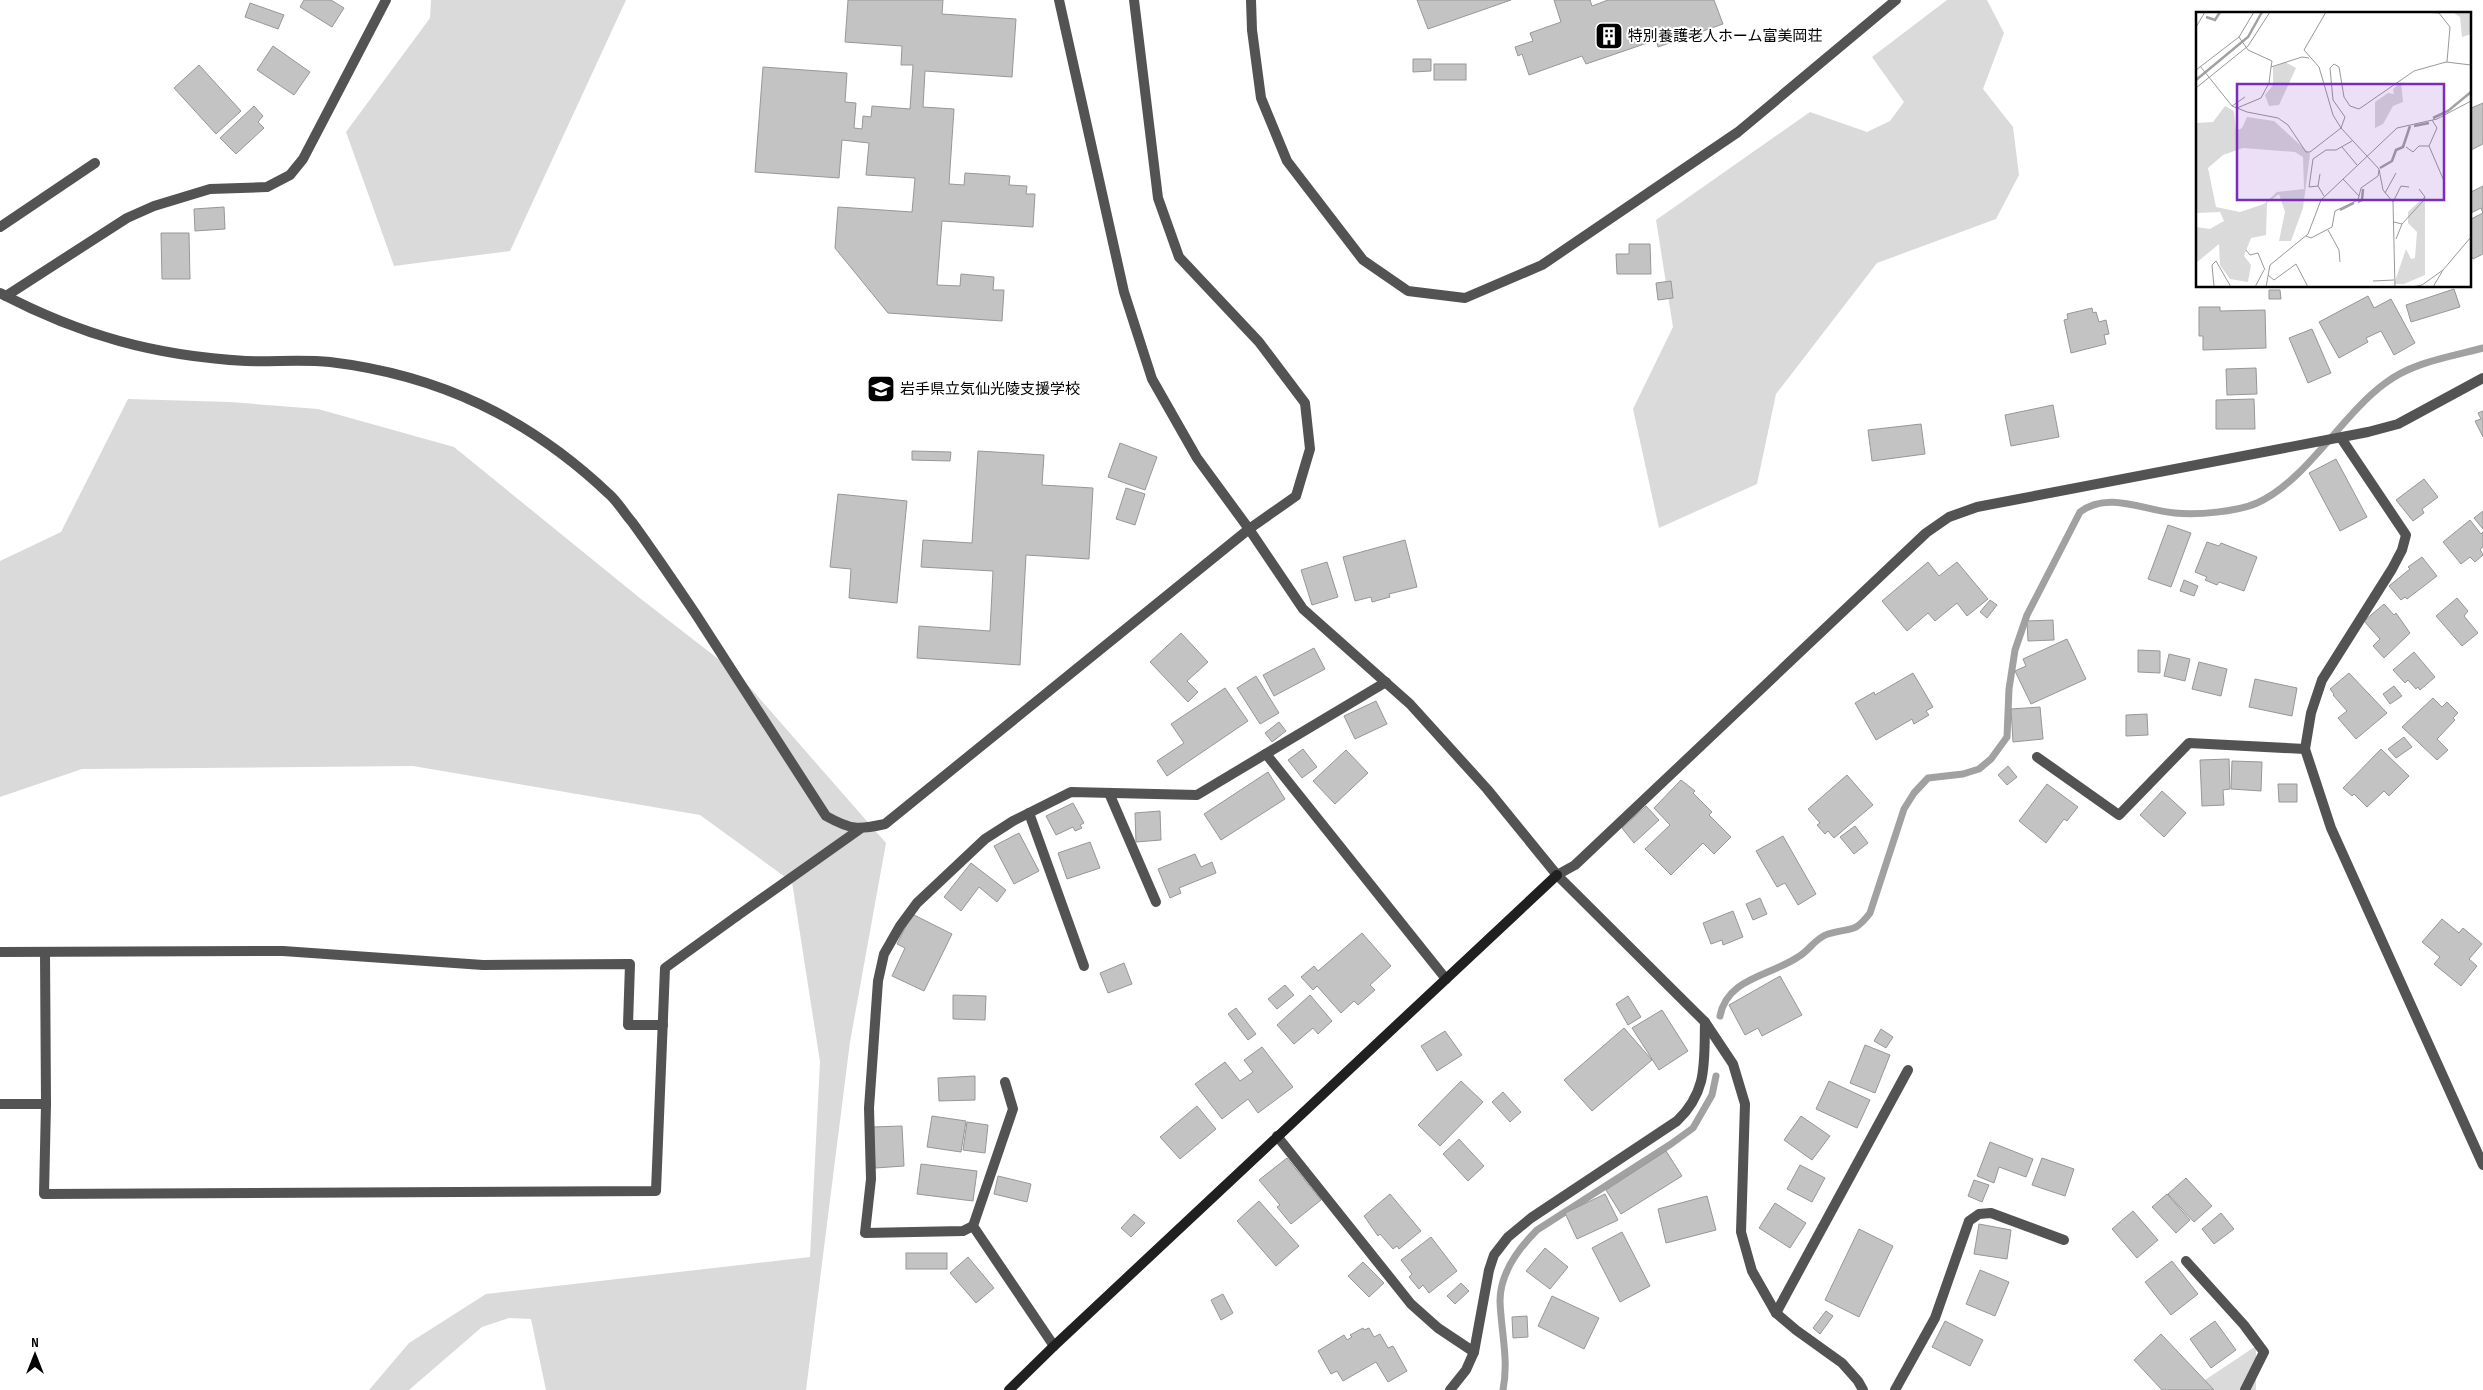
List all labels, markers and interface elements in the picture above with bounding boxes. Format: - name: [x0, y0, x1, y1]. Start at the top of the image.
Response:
- inset map: [2196, 12, 2470, 288]
- building icon: 特別養護老人ホーム富美岡荘: [1594, 21, 1624, 51]
- place label: 特別養護老人ホーム富美岡荘: [1628, 27, 1823, 46]
- school or university icon: 岩手県立気仙光陵支援学校: [866, 374, 896, 404]
- place label: 岩手県立気仙光陵支援学校: [900, 380, 1080, 399]
- north arrow: [10, 1330, 60, 1380]
- text: N: [31, 1334, 39, 1351]

